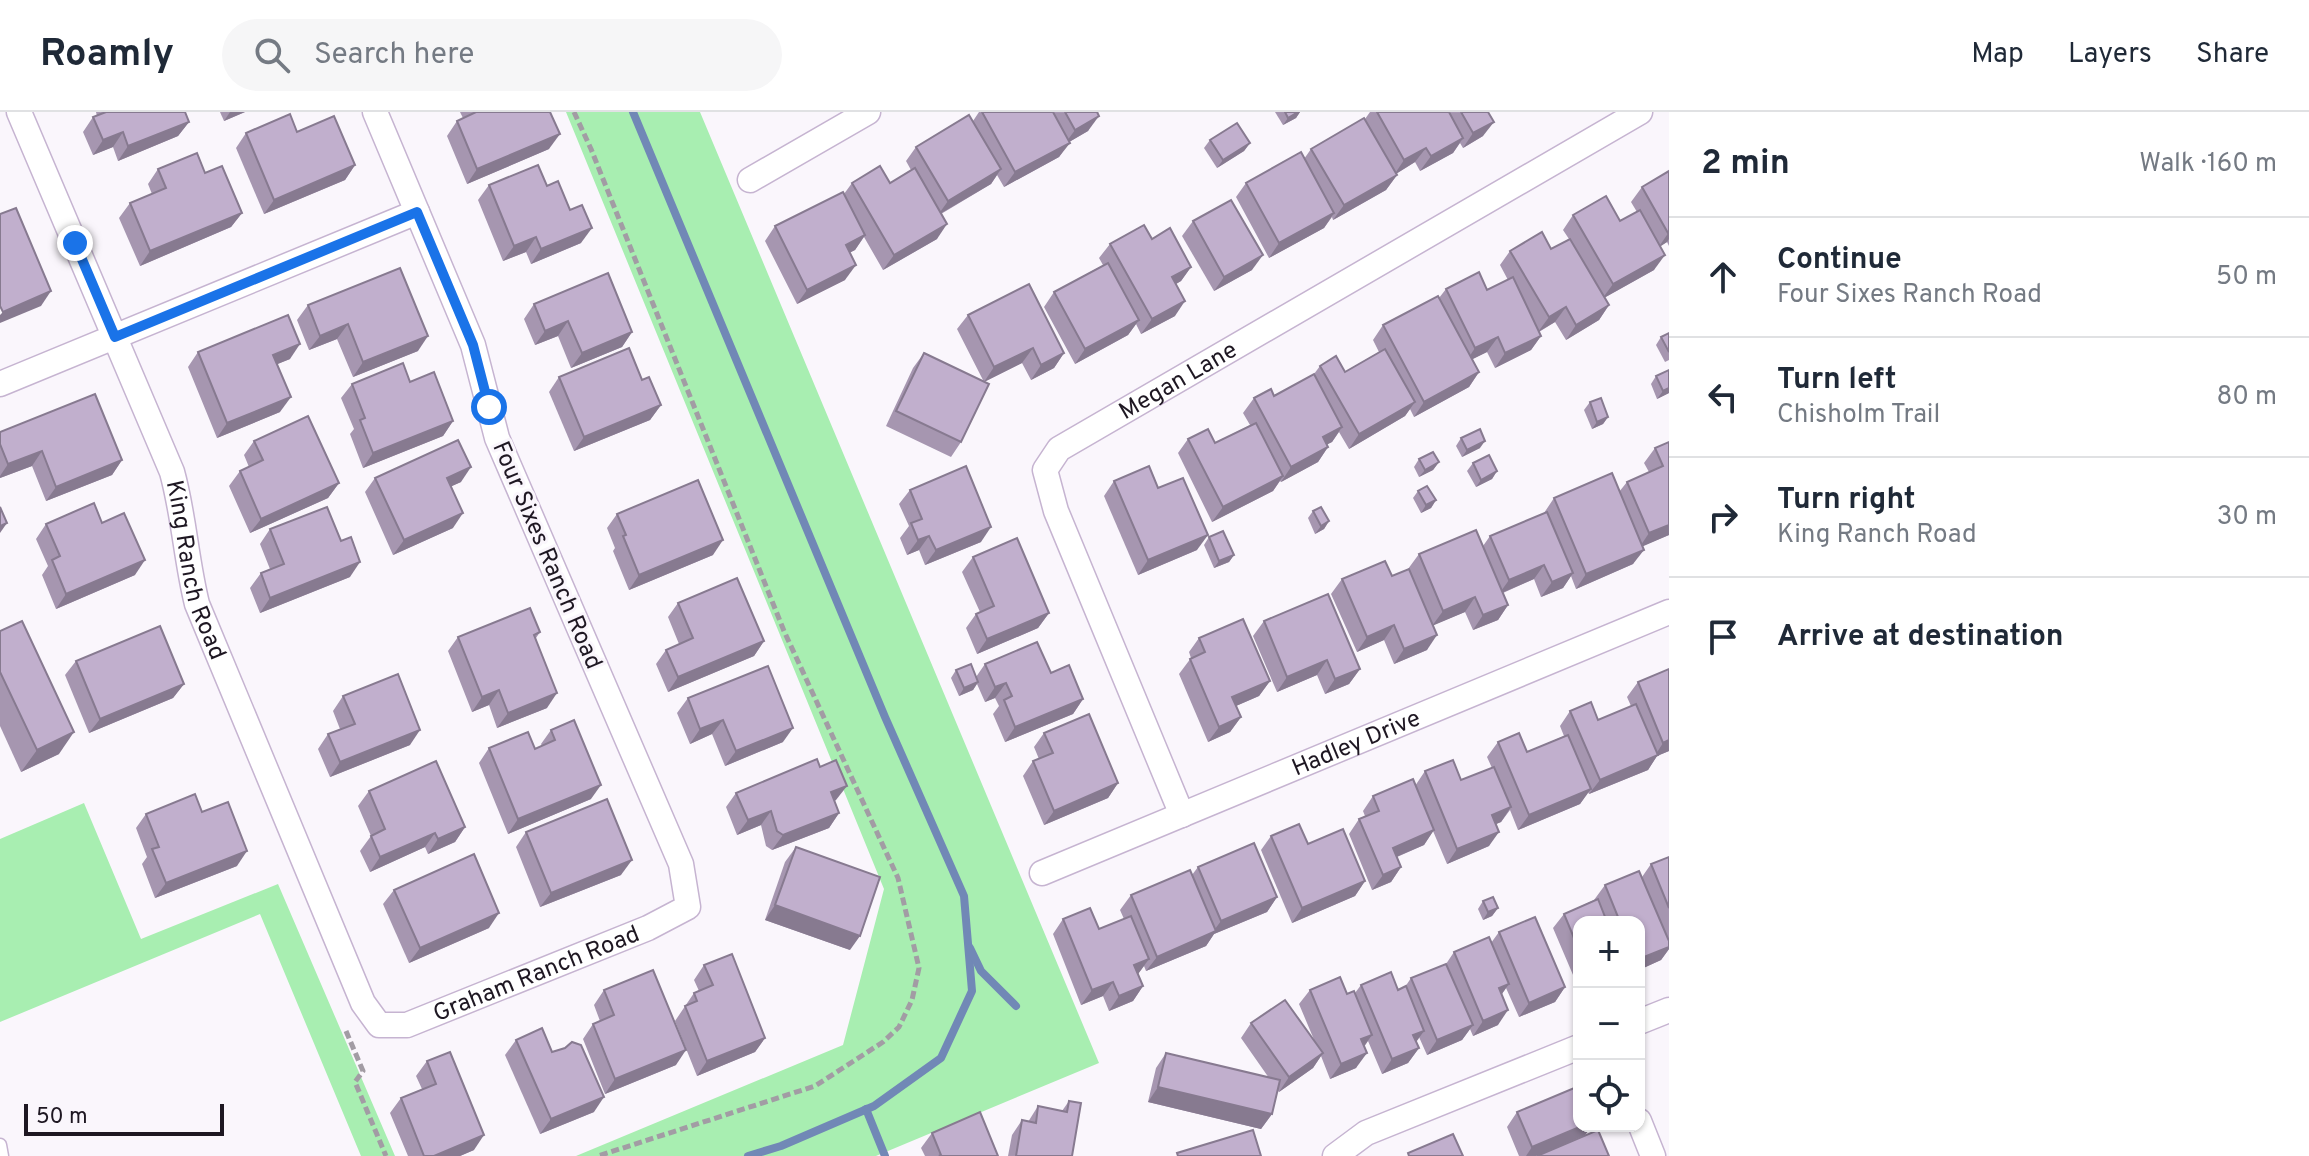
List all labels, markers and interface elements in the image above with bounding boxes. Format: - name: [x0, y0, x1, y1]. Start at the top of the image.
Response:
- search box: [222, 19, 782, 91]
- text: Roamly: [40, 31, 174, 80]
- icon: search: [250, 33, 294, 77]
- text: Search here: [314, 37, 474, 74]
- text: Map: [1971, 37, 2024, 73]
- text: Layers: [2068, 37, 2152, 73]
- text: Share: [2196, 37, 2269, 73]
- text: 2 min: [1701, 143, 1790, 186]
- text: Walk · 160 m: [2139, 148, 2277, 181]
- route end: [57, 225, 93, 261]
- text: Continue: [1777, 242, 1902, 279]
- icon: ahead: [1701, 255, 1745, 299]
- text: 50 m: [2216, 261, 2277, 294]
- text: Four Sixes Ranch Road: [1777, 279, 2042, 312]
- street label: Megan Lane: [1114, 336, 1243, 428]
- text: Turn left: [1777, 362, 1897, 399]
- icon: left: [1701, 375, 1745, 419]
- text: 80 m: [2217, 381, 2277, 414]
- route start: [471, 389, 507, 425]
- text: Chisholm Trail: [1777, 399, 1940, 432]
- street label: Four Sixes Ranch Road: [485, 437, 608, 674]
- street label: King Ranch Road: [158, 478, 232, 665]
- text: Turn right: [1777, 482, 1915, 519]
- icon: right: [1701, 495, 1745, 539]
- text: 30 m: [2217, 501, 2277, 534]
- text: King Ranch Road: [1777, 519, 1977, 552]
- icon: arrive: [1701, 615, 1745, 659]
- text: Arrive at destination: [1777, 619, 2063, 656]
- street label: Hadley Drive: [1288, 704, 1425, 784]
- map controls: [1573, 916, 1645, 1132]
- button: +: [1573, 916, 1645, 988]
- street label: Graham Ranch Road: [429, 920, 644, 1030]
- button: −: [1573, 988, 1645, 1060]
- button: locate: [1573, 1060, 1645, 1132]
- scale bar: [24, 1100, 224, 1136]
- text: 50 m: [36, 1104, 88, 1131]

